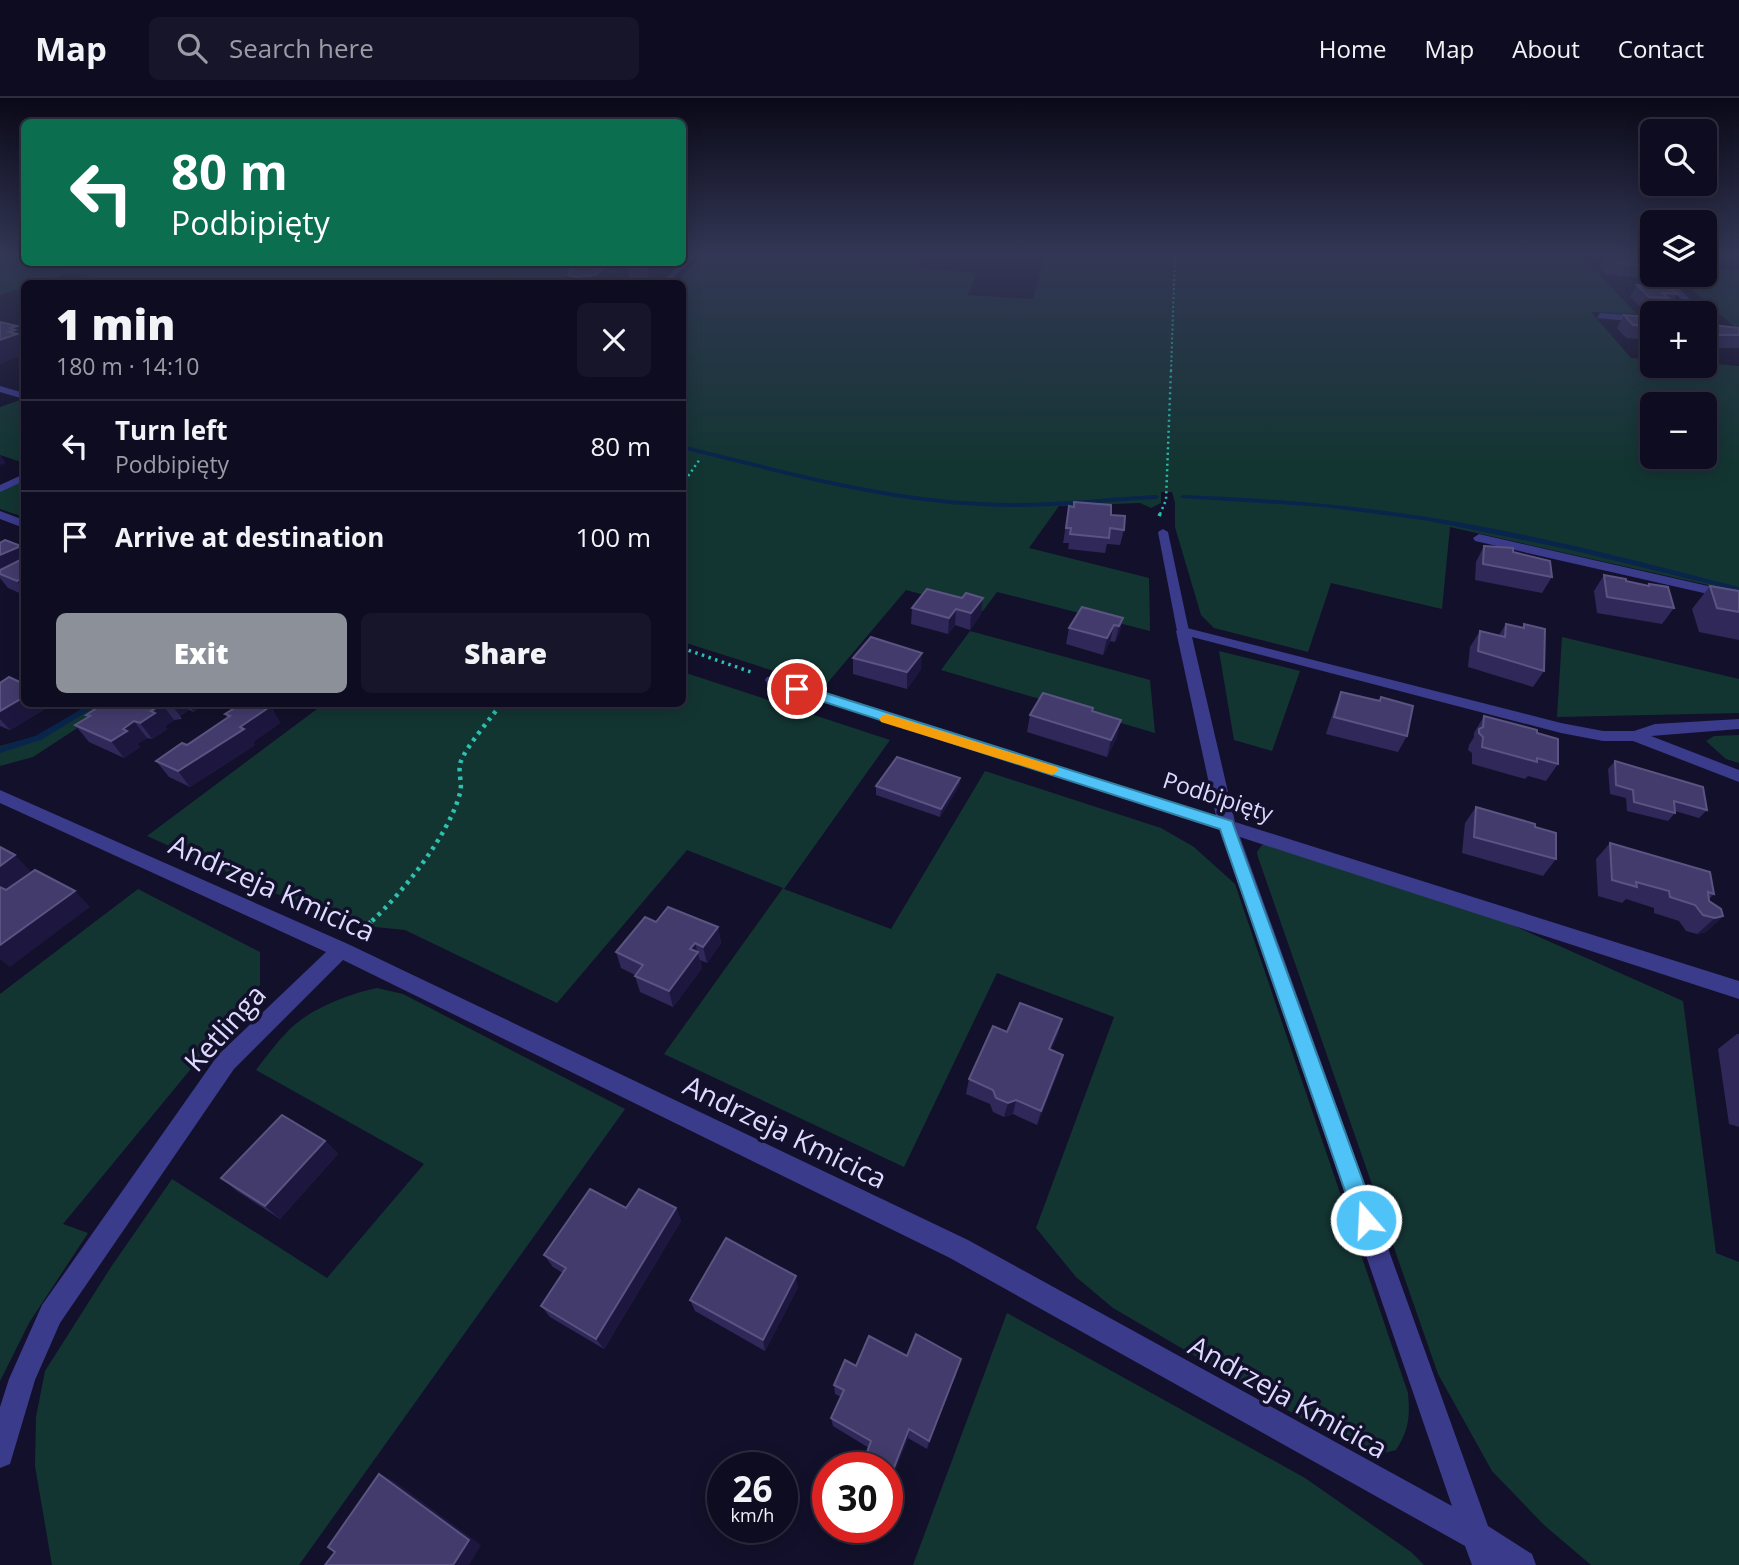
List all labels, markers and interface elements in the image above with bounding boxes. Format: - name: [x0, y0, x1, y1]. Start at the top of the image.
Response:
- search box: [149, 17, 639, 80]
- text: Map: [35, 26, 107, 71]
- icon: search: [173, 29, 211, 67]
- text: Search here: [229, 30, 374, 66]
- text: Home: [1319, 32, 1387, 65]
- text: Map: [1425, 32, 1474, 65]
- text: About: [1512, 32, 1580, 65]
- text: Contact: [1618, 32, 1704, 65]
- map controls: [1640, 119, 1717, 469]
- button: search: [1640, 119, 1717, 196]
- text: 80 m: [171, 138, 288, 204]
- icon: left: [56, 147, 147, 238]
- text: Podbipięty: [171, 201, 330, 244]
- button: layers: [1640, 210, 1717, 287]
- text: 1 min: [56, 295, 175, 352]
- button: +: [1640, 301, 1717, 378]
- button: close: [577, 303, 651, 377]
- text: 180 m · 14:10: [56, 350, 199, 382]
- button: −: [1640, 392, 1717, 469]
- text: Turn left: [115, 412, 227, 448]
- icon: left: [56, 427, 94, 465]
- text: 80 m: [590, 428, 651, 464]
- text: Podbipięty: [115, 448, 229, 480]
- icon: arrive: [56, 518, 94, 556]
- text: Arrive at destination: [115, 519, 384, 555]
- text: 100 m: [576, 519, 651, 555]
- button: Exit: [56, 613, 347, 693]
- button: Share: [361, 613, 651, 693]
- pin: [767, 659, 827, 719]
- icon: arrive: [778, 670, 816, 708]
- street label: Podbipięty: [1159, 763, 1278, 829]
- street label: Andrzeja Kmicica: [163, 825, 381, 950]
- street label: Ketlinga: [175, 976, 273, 1079]
- street label: Andrzeja Kmicica: [677, 1065, 893, 1197]
- position arrow: [1329, 1183, 1403, 1257]
- street label: Andrzeja Kmicica: [1182, 1326, 1395, 1467]
- speed limit sign: 30: [812, 1452, 903, 1543]
- text: 26: [732, 1465, 773, 1512]
- text: km/h: [731, 1503, 774, 1527]

